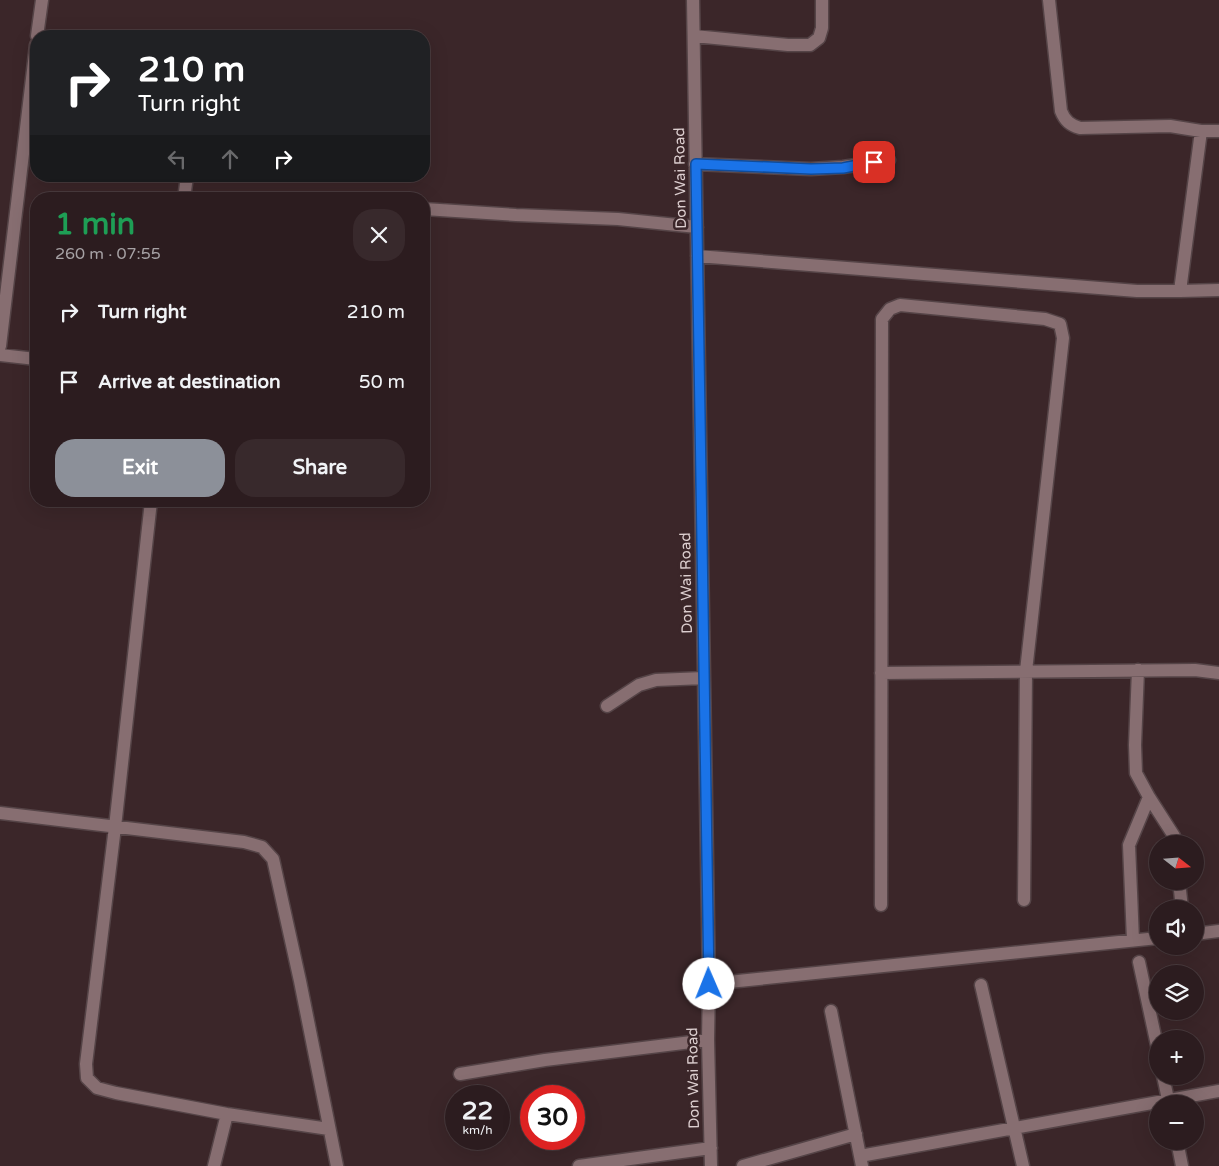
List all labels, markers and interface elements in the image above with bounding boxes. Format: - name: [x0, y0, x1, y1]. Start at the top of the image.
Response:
- text: 210 m: [138, 49, 245, 91]
- icon: right: [55, 50, 120, 115]
- text: Turn right: [138, 91, 240, 117]
- street label: Don Wai Road: [670, 127, 690, 229]
- pin: [853, 141, 895, 183]
- icon: left: [163, 145, 191, 173]
- icon: ahead: [216, 145, 244, 173]
- icon: right: [269, 145, 297, 173]
- icon: arrive: [860, 148, 888, 176]
- text: 1 min: [55, 206, 135, 243]
- button: close: [353, 209, 405, 261]
- text: 260 m · 07:55: [55, 244, 161, 264]
- icon: right: [55, 298, 83, 326]
- text: Turn right: [98, 301, 186, 323]
- text: 210 m: [347, 301, 405, 323]
- icon: arrive: [55, 368, 83, 396]
- text: Arrive at destination: [98, 371, 281, 393]
- text: 50 m: [359, 371, 405, 393]
- button: Exit: [55, 439, 225, 497]
- button: Share: [235, 439, 405, 497]
- street label: Don Wai Road: [676, 532, 696, 634]
- north arrow: [1149, 835, 1204, 890]
- map controls: [1149, 835, 1204, 1150]
- button: sound: [1149, 900, 1204, 955]
- position arrow: [682, 957, 734, 1009]
- button: layers: [1149, 965, 1204, 1020]
- street label: Don Wai Road: [683, 1027, 703, 1129]
- button: +: [1149, 1030, 1204, 1085]
- speed limit sign: 30: [520, 1085, 585, 1150]
- button: −: [1149, 1095, 1204, 1150]
- text: 22: [462, 1096, 493, 1126]
- text: km/h: [462, 1123, 493, 1137]

